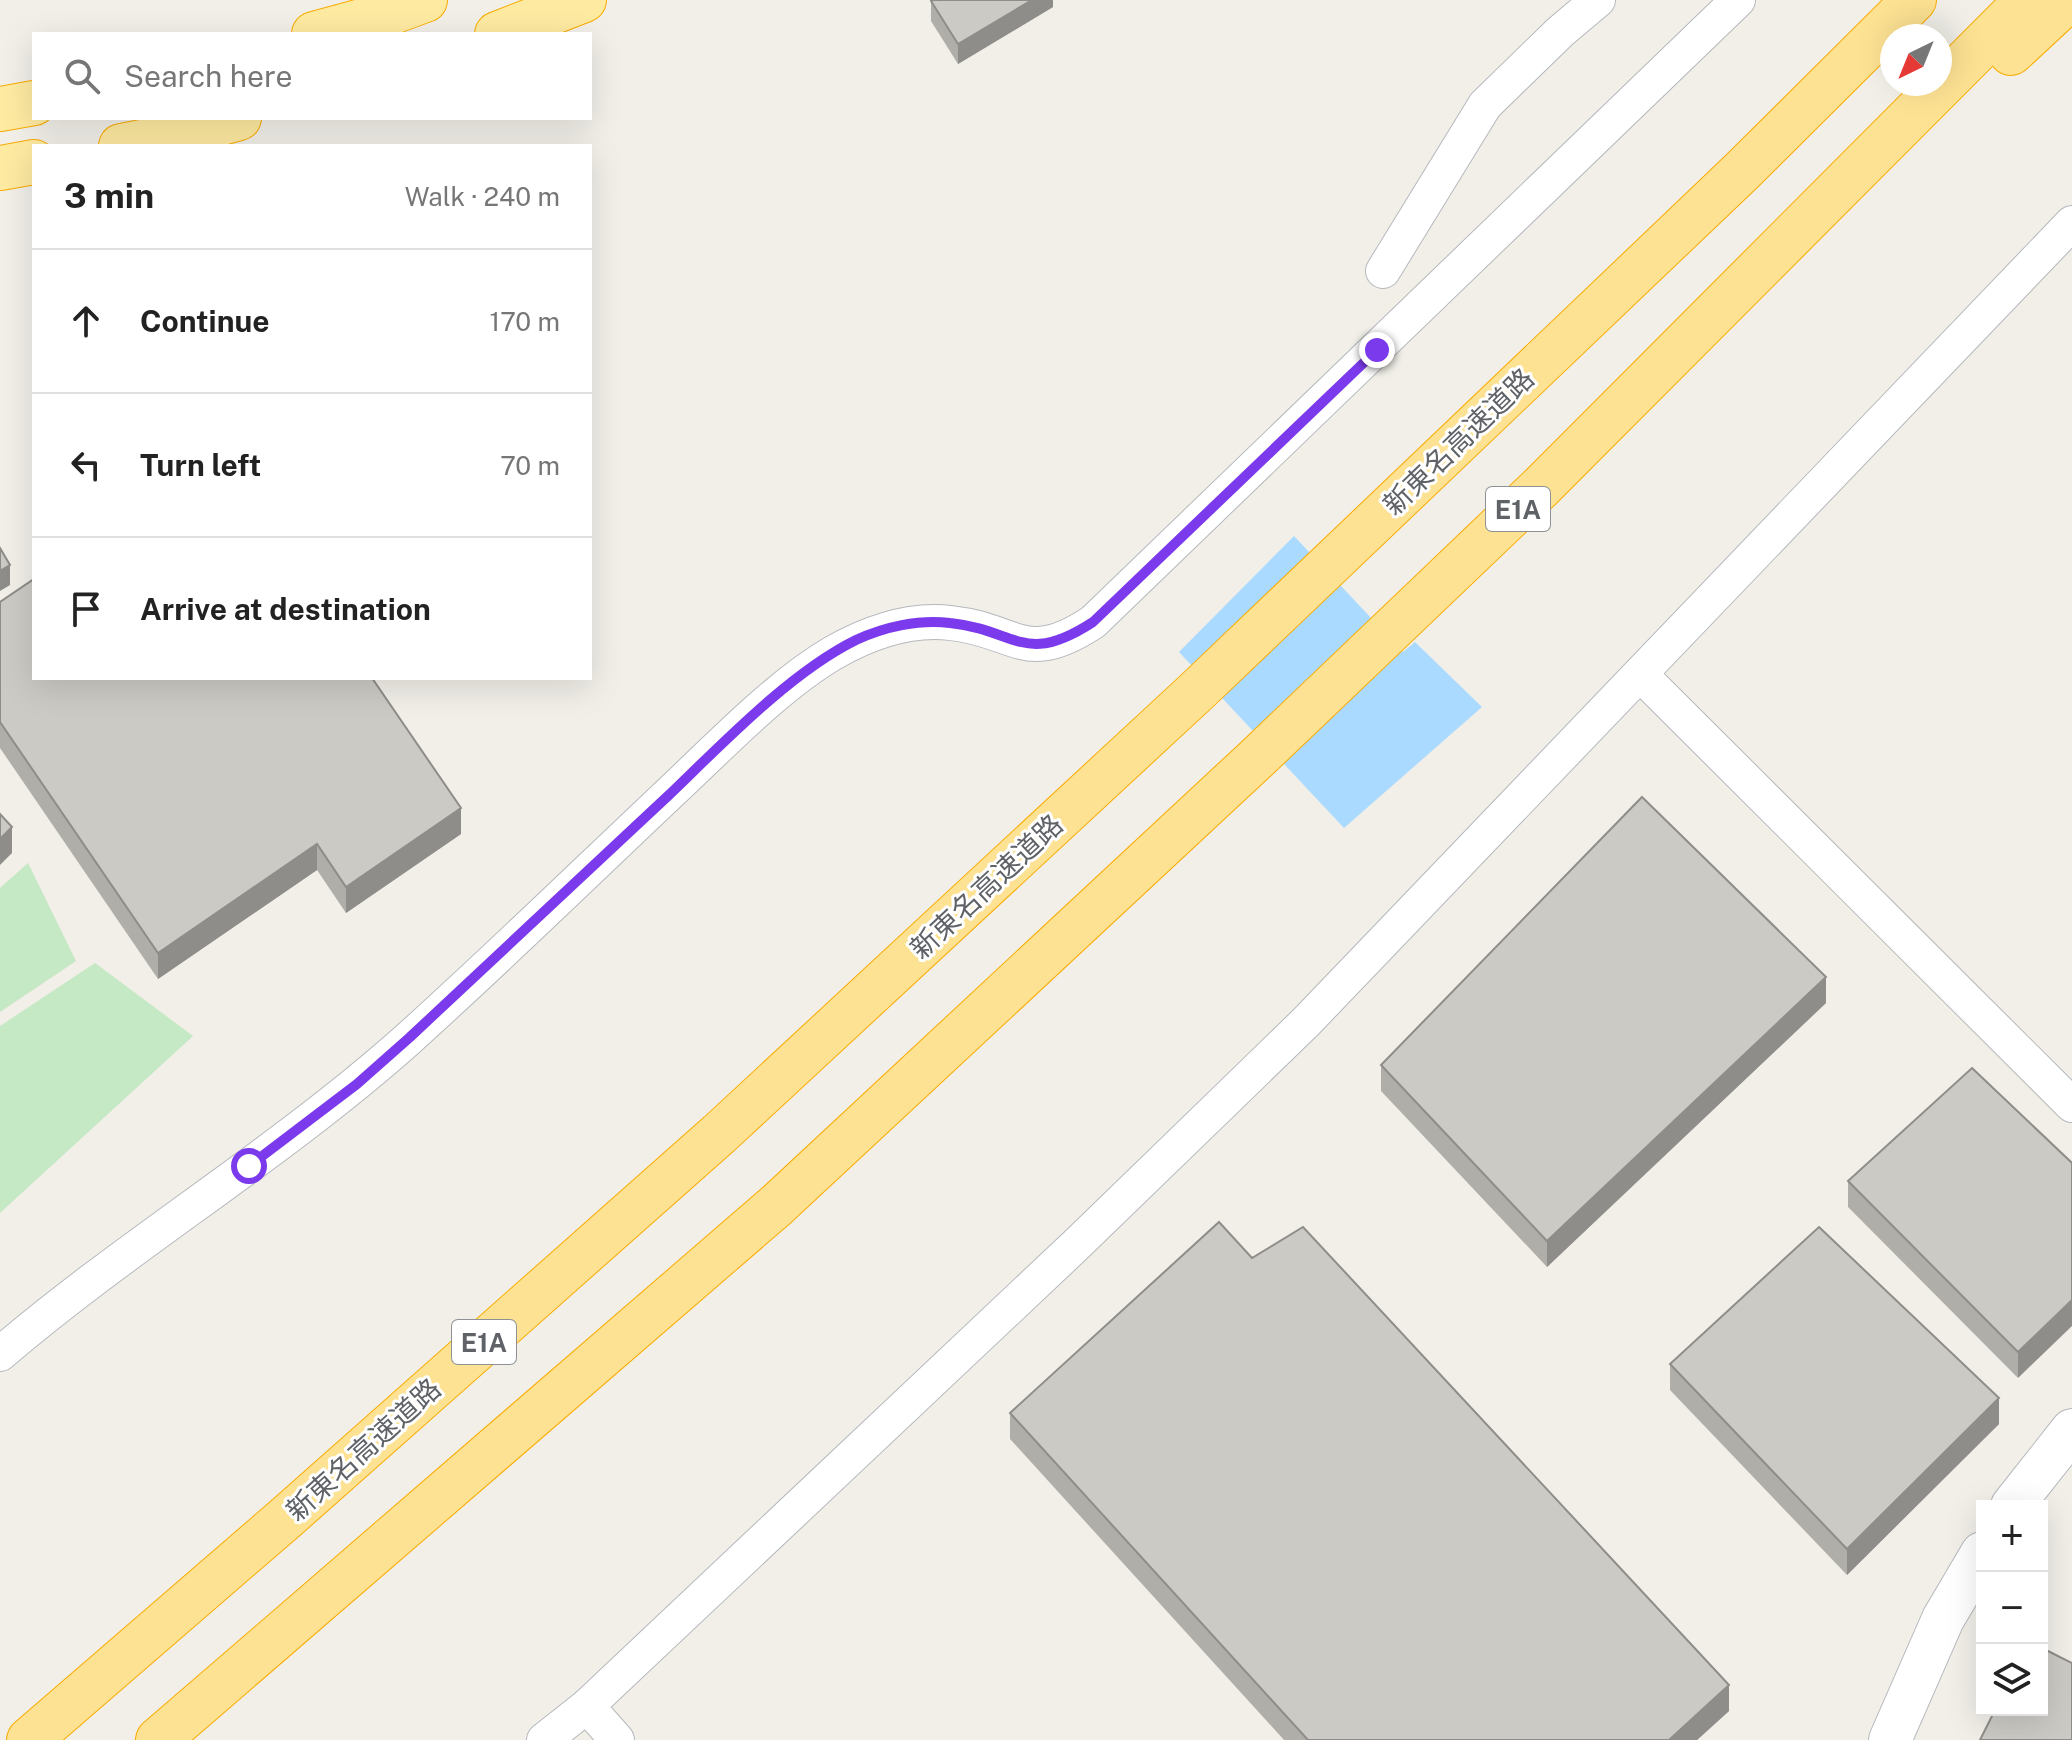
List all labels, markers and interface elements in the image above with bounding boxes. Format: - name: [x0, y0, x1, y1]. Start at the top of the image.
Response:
- north arrow: [1880, 24, 1952, 96]
- search box: [32, 32, 592, 120]
- icon: search: [60, 54, 104, 98]
- text: Search here: [124, 58, 292, 94]
- text: 3 min: [64, 176, 154, 216]
- text: Walk · 240 m: [405, 181, 560, 212]
- icon: ahead: [64, 299, 108, 343]
- text: Continue: [140, 303, 270, 339]
- text: 170 m: [490, 306, 560, 337]
- route end: [1359, 332, 1395, 368]
- street label: 新東名高速道路: [1376, 361, 1540, 521]
- icon: left: [64, 443, 108, 487]
- text: Turn left: [140, 447, 261, 483]
- text: 70 m: [500, 450, 560, 481]
- road number: E1A: [1486, 487, 1550, 531]
- icon: arrive: [64, 587, 108, 631]
- text: Arrive at destination: [140, 591, 431, 627]
- street label: 新東名高速道路: [903, 807, 1069, 965]
- route start: [231, 1148, 267, 1184]
- road number: E1A: [452, 1320, 516, 1364]
- street label: 新東名高速道路: [279, 1371, 447, 1527]
- map controls: [1976, 1500, 2048, 1716]
- button: +: [1976, 1500, 2048, 1572]
- button: −: [1976, 1572, 2048, 1644]
- button: layers: [1976, 1644, 2048, 1716]

